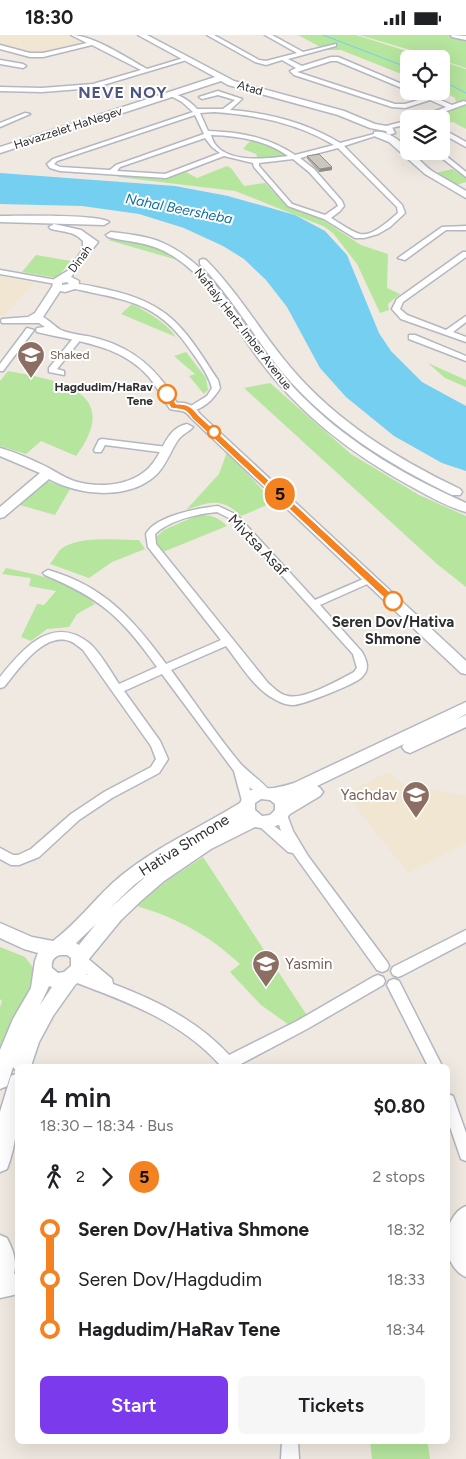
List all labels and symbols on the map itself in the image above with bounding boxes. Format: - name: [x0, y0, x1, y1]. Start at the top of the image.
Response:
- street label: Atad: [236, 78, 264, 98]
- district label: NEVE NOY: [78, 83, 168, 102]
- street label: Havazzelet HaNegev: [12, 104, 125, 152]
- water label: Nahal Beersheba: [124, 190, 234, 228]
- street label: Dinah: [65, 242, 95, 275]
- street label: Naftaly Hertz Imber Avenue: [191, 266, 295, 393]
- school or university icon: Shaked: [16, 340, 46, 379]
- place label: Shaked: [50, 348, 89, 362]
- place label: Hagdudim/HaRav Tene: [54, 380, 153, 408]
- marker: Hagdudim/HaRav Tene: [157, 384, 177, 404]
- unlabelled marker: [207, 425, 221, 439]
- line badge: 5: [264, 478, 296, 510]
- street label: Mivtsa Asaf: [224, 511, 292, 580]
- marker: Seren Dov/Hativa Shmone: [383, 591, 403, 611]
- place label: Seren Dov/Hativa Shmone: [332, 613, 454, 648]
- school or university icon: Yachdav: [401, 780, 431, 819]
- place label: Yachdav: [341, 786, 397, 804]
- street label: Hativa Shmone: [136, 810, 232, 880]
- school or university icon: Yasmin: [251, 949, 281, 988]
- place label: Yasmin: [285, 955, 332, 973]

